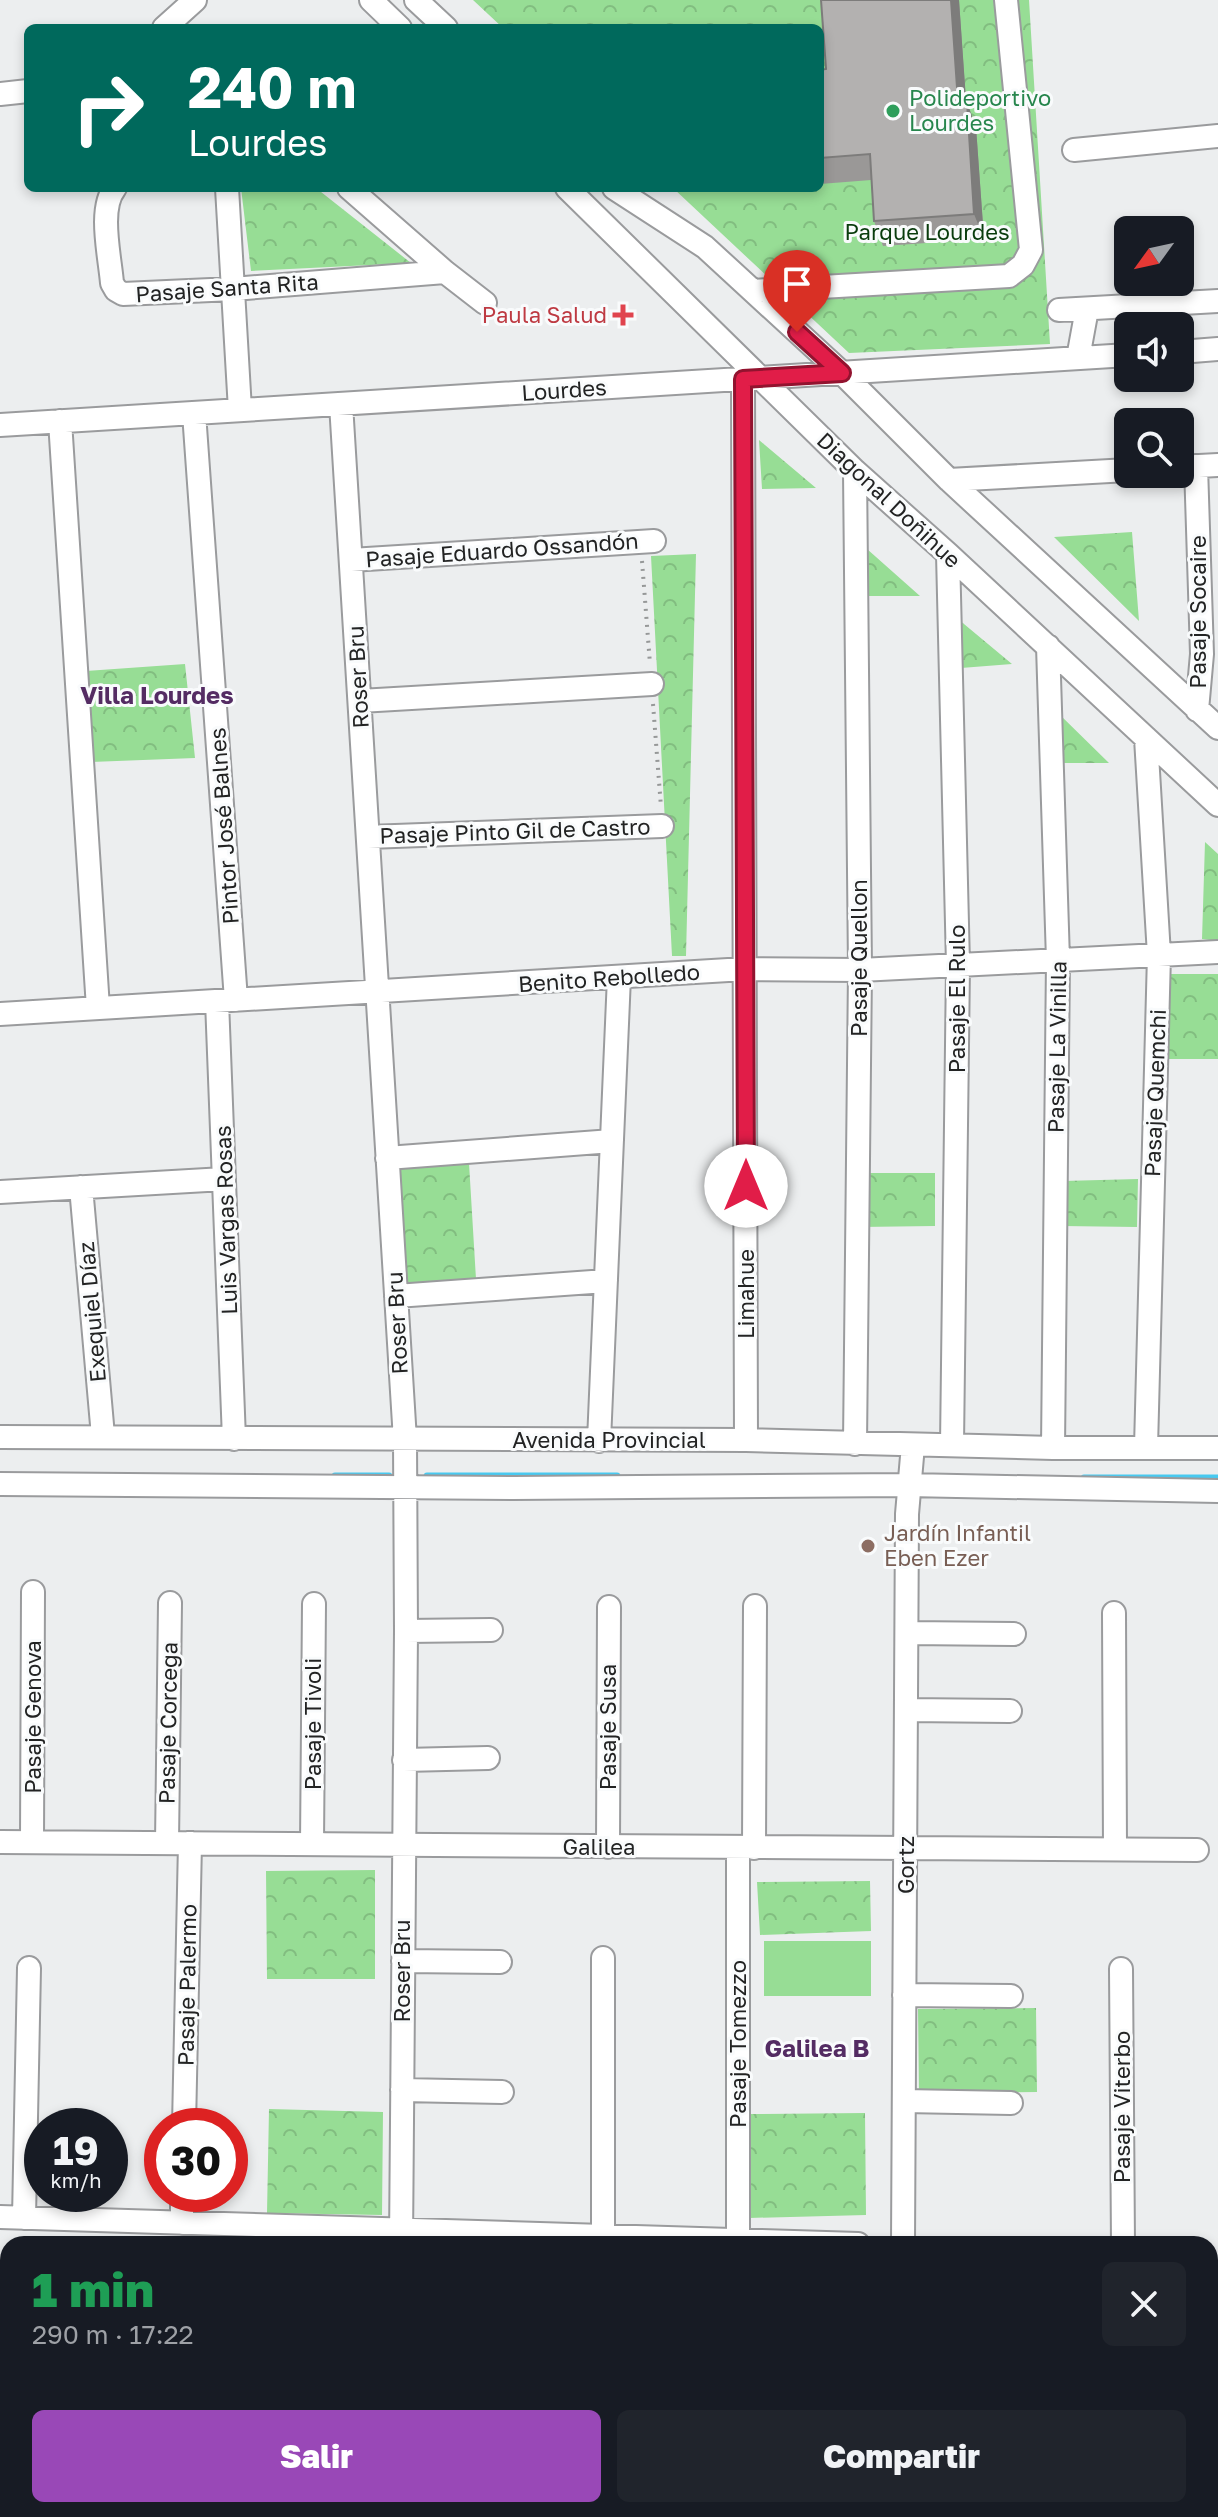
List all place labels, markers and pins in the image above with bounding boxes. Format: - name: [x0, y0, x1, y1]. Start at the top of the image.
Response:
- place label: Polideportivo Lourdes: [909, 84, 1051, 136]
- marker: Polideportivo Lourdes: [884, 102, 902, 120]
- pin: [763, 250, 831, 332]
- place label: Paula Salud: [482, 301, 607, 328]
- marker: Paula Salud: [614, 306, 632, 324]
- place label: Jardín Infantil Eben Ezer: [884, 1519, 1031, 1571]
- marker: Jardín Infantil Eben Ezer: [859, 1537, 877, 1555]

